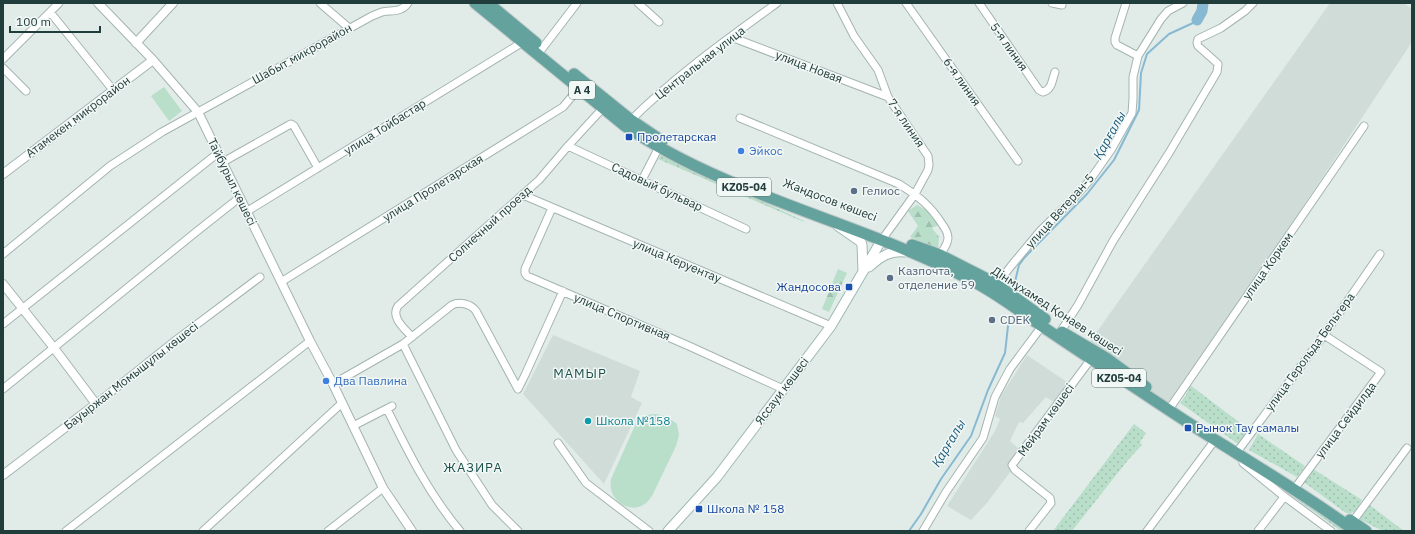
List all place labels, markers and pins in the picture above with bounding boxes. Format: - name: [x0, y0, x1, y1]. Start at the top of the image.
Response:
- place label: Пролетарская: [637, 129, 716, 144]
- marker: Пролетарская: [624, 132, 634, 142]
- place label: Эйкос: [749, 143, 783, 158]
- marker: Эйкос: [736, 146, 746, 156]
- place label: Гелиос: [862, 183, 900, 198]
- marker: Гелиос: [849, 186, 859, 196]
- place label: Казпочта, отделение 59: [898, 263, 975, 292]
- marker: Казпочта, отделение 59: [885, 273, 895, 283]
- place label: Жандосова: [776, 279, 842, 294]
- marker: Жандосова: [844, 282, 854, 292]
- place label: CDEK: [1000, 312, 1031, 327]
- marker: CDEK: [987, 315, 997, 325]
- place label: Два Павлина: [334, 373, 408, 388]
- marker: Два Павлина: [321, 376, 331, 386]
- place label: Школа №158: [596, 413, 671, 428]
- marker: Школа №158: [583, 416, 593, 426]
- place label: Рынок Тау самалы: [1196, 420, 1299, 435]
- marker: Рынок Тау самалы: [1183, 423, 1193, 433]
- place label: Школа № 158: [707, 501, 784, 516]
- marker: Школа № 158: [694, 504, 704, 514]

